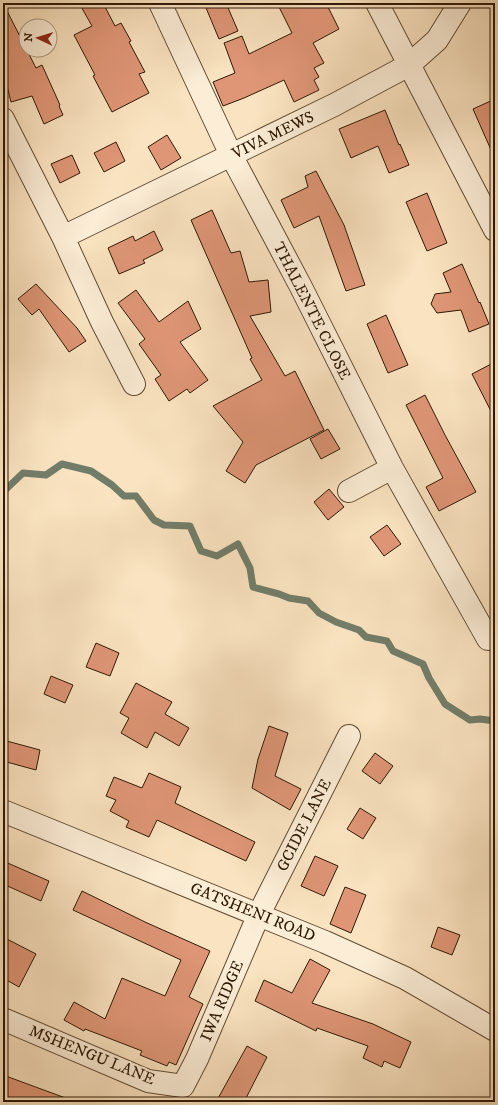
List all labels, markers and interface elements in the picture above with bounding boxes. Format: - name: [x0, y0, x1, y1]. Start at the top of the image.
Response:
- north arrow: [18, 18, 58, 58]
- text: N: [22, 32, 36, 42]
- street label: VIVA MEWS: [228, 107, 317, 164]
- street label: THALENTE CLOSE: [269, 239, 355, 383]
- street label: GCIDE LANE: [272, 775, 336, 875]
- street label: GATSHENI ROAD: [187, 878, 319, 946]
- street label: IWA RIDGE: [196, 957, 248, 1045]
- street label: MSHENGU LANE: [26, 1021, 158, 1089]

